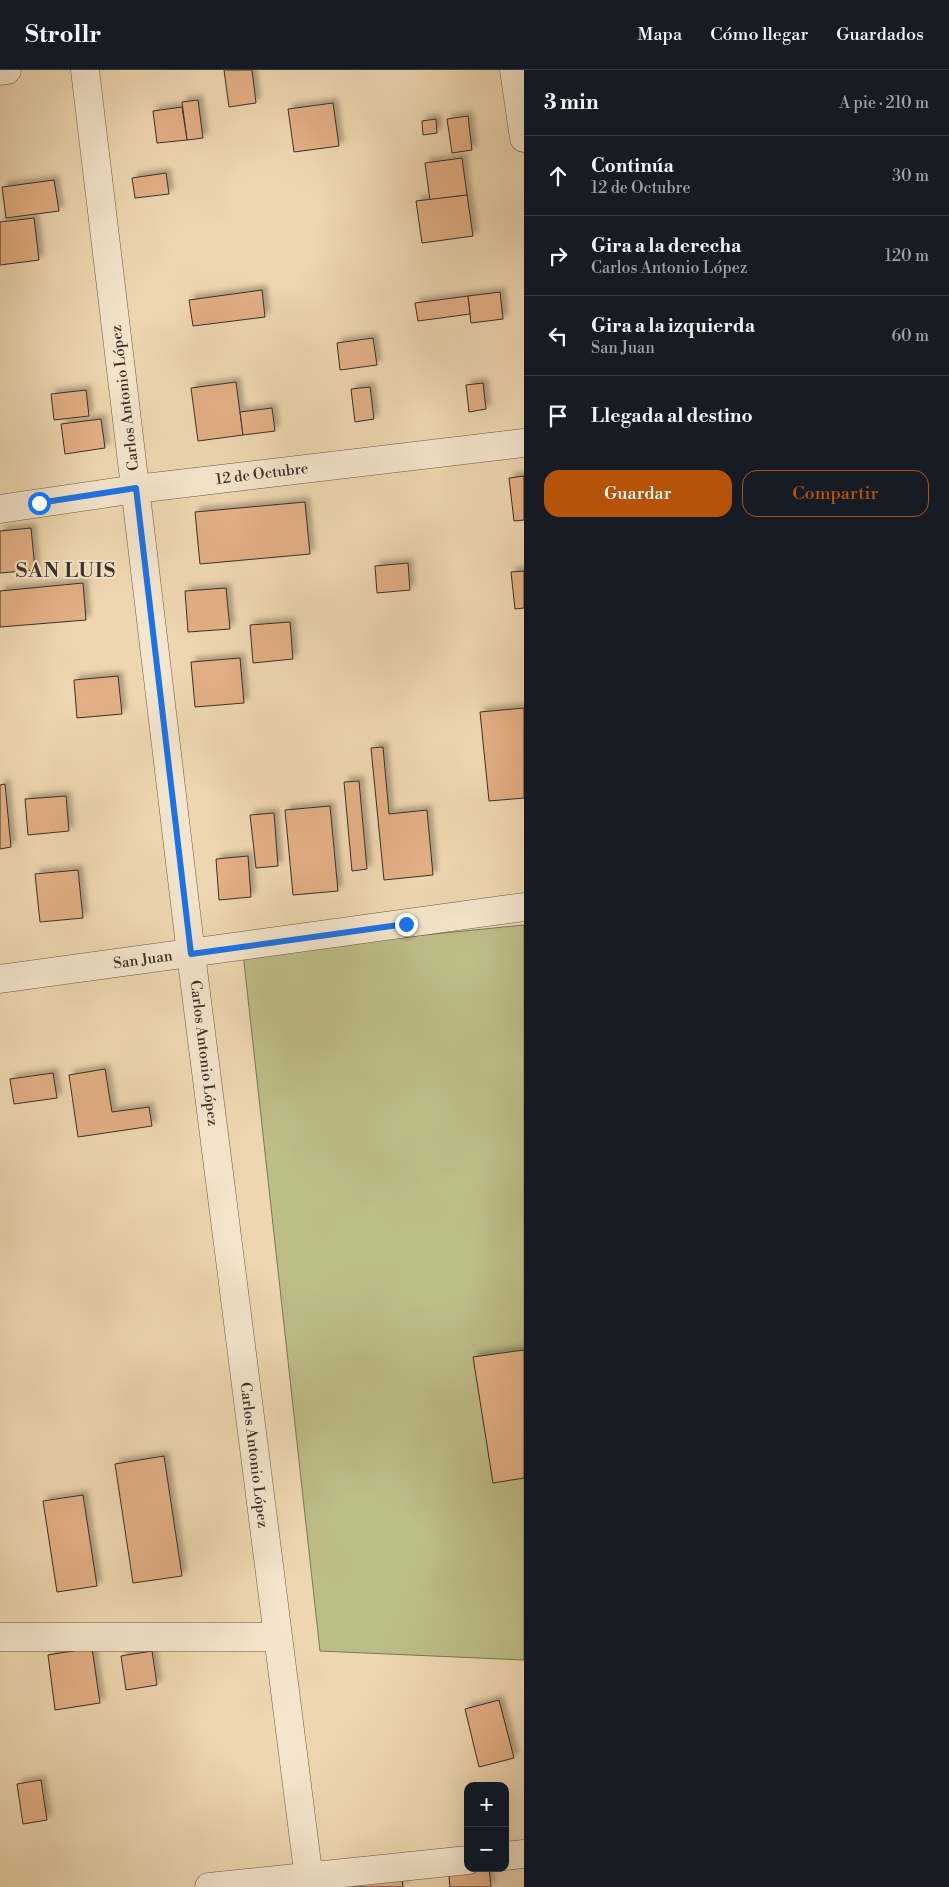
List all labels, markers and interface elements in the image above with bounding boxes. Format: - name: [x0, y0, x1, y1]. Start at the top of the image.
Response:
- text: Strollr: [25, 20, 101, 50]
- text: Mapa: [638, 23, 682, 46]
- text: Cómo llegar: [710, 23, 808, 46]
- text: Guardados: [836, 23, 924, 46]
- text: 3 min: [544, 90, 599, 116]
- text: A pie · 210 m: [839, 93, 929, 113]
- text: Continúa: [591, 154, 674, 178]
- icon: ahead: [544, 162, 572, 190]
- text: 30 m: [892, 166, 929, 186]
- text: 12 de Octubre: [591, 178, 690, 198]
- text: Gira a la derecha: [591, 234, 741, 258]
- icon: right: [544, 242, 572, 270]
- text: 120 m: [885, 246, 929, 266]
- text: Carlos Antonio López: [591, 258, 747, 278]
- text: Gira a la izquierda: [591, 314, 755, 338]
- icon: left: [544, 322, 572, 350]
- street label: Carlos Antonio López: [107, 324, 143, 472]
- text: 60 m: [891, 326, 929, 346]
- text: San Juan: [591, 338, 655, 358]
- icon: arrive: [544, 402, 572, 430]
- text: Llegada al destino: [591, 404, 753, 428]
- street label: 12 de Octubre: [215, 459, 309, 489]
- button: Guardar: [544, 470, 732, 517]
- button: Compartir: [742, 470, 929, 517]
- route start: [28, 492, 51, 515]
- district label: SAN LUIS: [16, 559, 116, 584]
- route end: [395, 913, 418, 936]
- street label: San Juan: [112, 946, 174, 974]
- street label: Carlos Antonio López: [186, 979, 222, 1127]
- street label: Carlos Antonio López: [236, 1381, 272, 1529]
- map controls: [464, 1782, 509, 1872]
- button: +: [464, 1782, 509, 1827]
- button: −: [464, 1827, 509, 1872]

